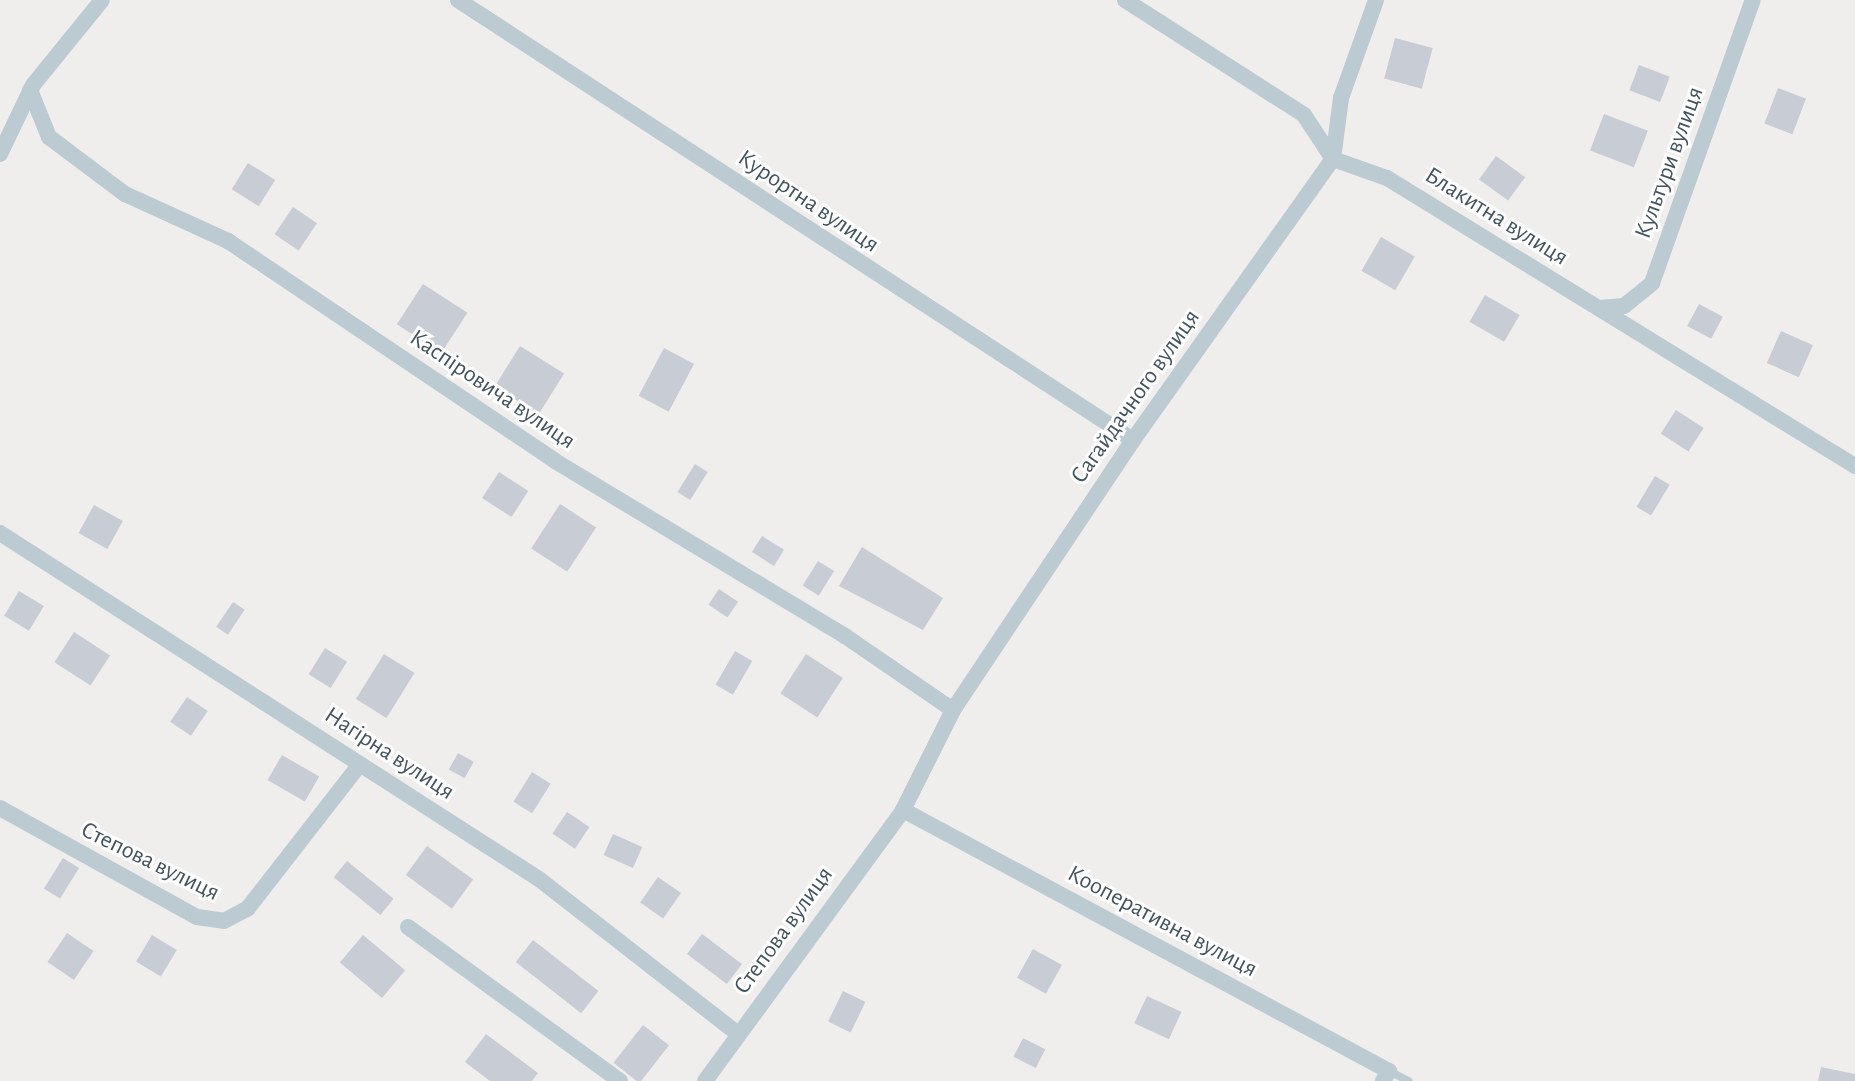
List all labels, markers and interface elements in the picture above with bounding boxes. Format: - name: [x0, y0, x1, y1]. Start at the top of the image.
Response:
- street label: Культури вулиця: [1629, 83, 1711, 243]
- street label: Курортна вулиця: [732, 144, 884, 260]
- street label: Блакитна вулиця: [1419, 161, 1573, 273]
- street label: Сагайдачного вулиця: [1065, 304, 1207, 490]
- street label: Каспіровича вулиця: [404, 324, 580, 456]
- street label: Нагірна вулиця: [319, 701, 459, 807]
- street label: Степова вулиця: [76, 816, 224, 908]
- street label: Кооперативна вулиця: [1062, 860, 1262, 984]
- street label: Степова вулиця: [728, 862, 840, 1000]

